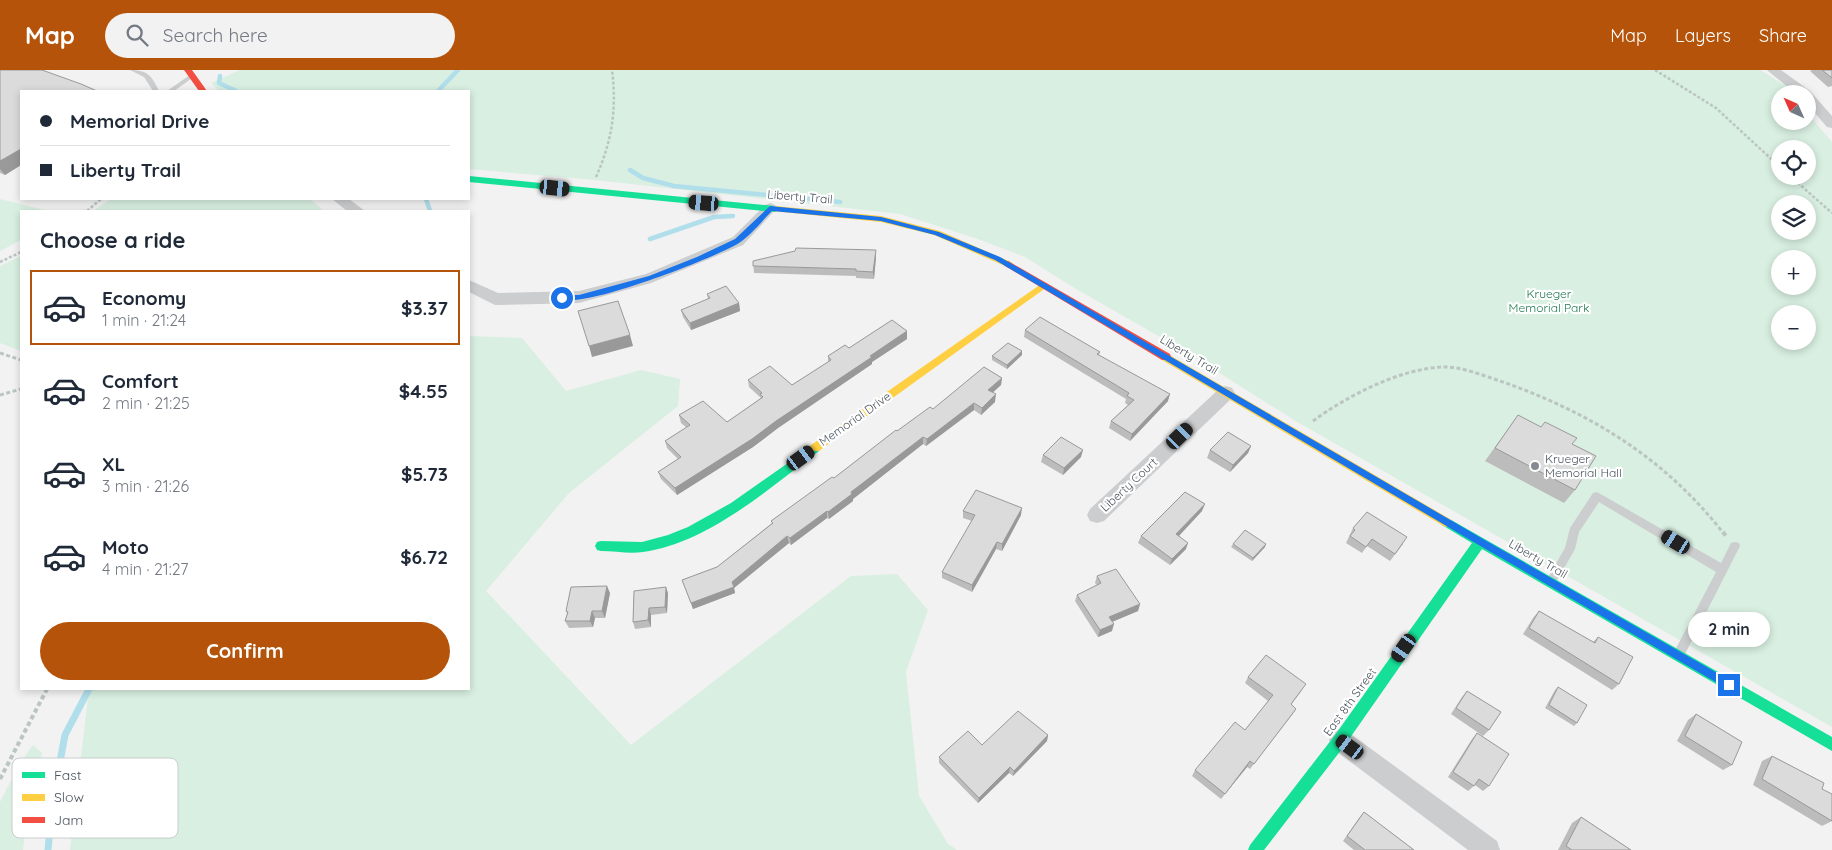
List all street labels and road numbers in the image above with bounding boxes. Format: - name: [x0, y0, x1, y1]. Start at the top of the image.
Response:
- street label: Liberty Trail: [767, 186, 833, 207]
- street label: Liberty Trail: [1157, 331, 1221, 378]
- street label: Memorial Drive: [816, 388, 894, 449]
- street label: Liberty Court: [1097, 454, 1160, 515]
- street label: Liberty Trail: [1506, 536, 1570, 581]
- street label: East 8th Street: [1320, 665, 1379, 739]

